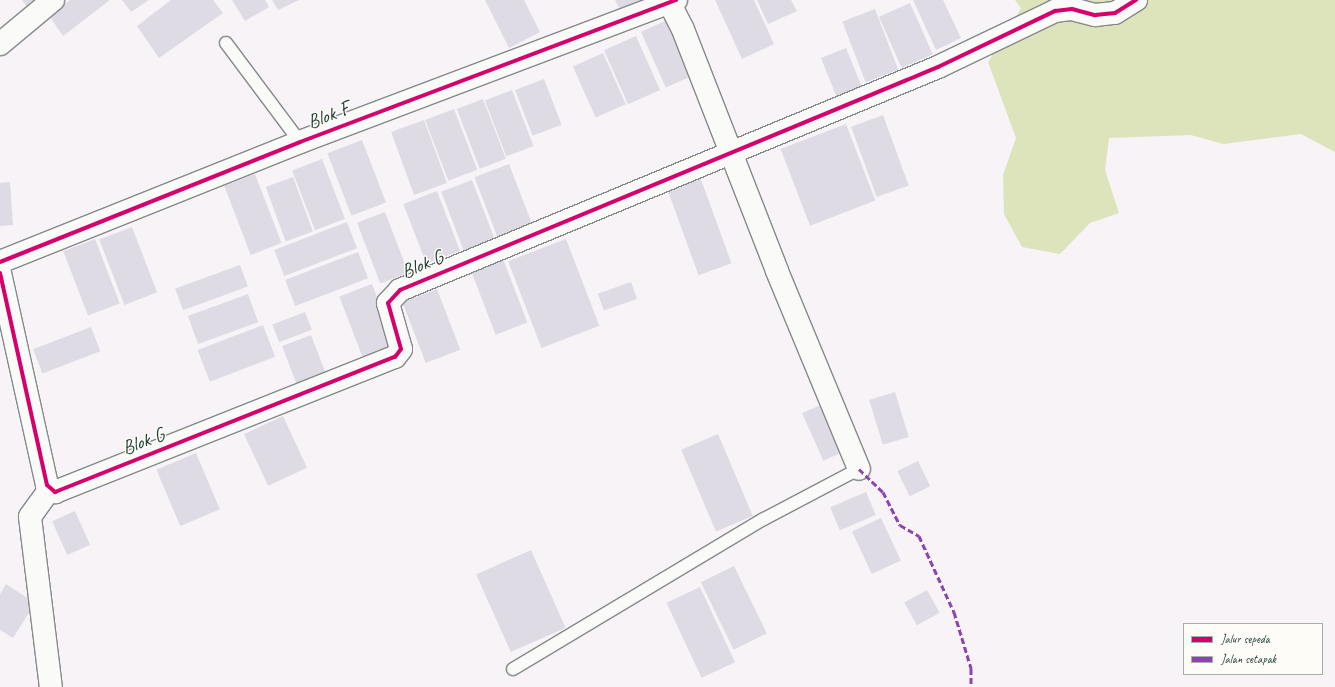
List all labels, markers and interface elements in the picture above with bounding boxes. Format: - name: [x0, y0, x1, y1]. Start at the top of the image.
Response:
- street label: Blok F: [304, 96, 352, 134]
- street label: Blok G: [398, 245, 446, 283]
- street label: Blok G: [119, 422, 167, 460]
- legend: [1183, 623, 1323, 675]
- text: Jalur sepeda: [1221, 631, 1269, 647]
- text: Jalan setapak: [1221, 651, 1276, 667]

